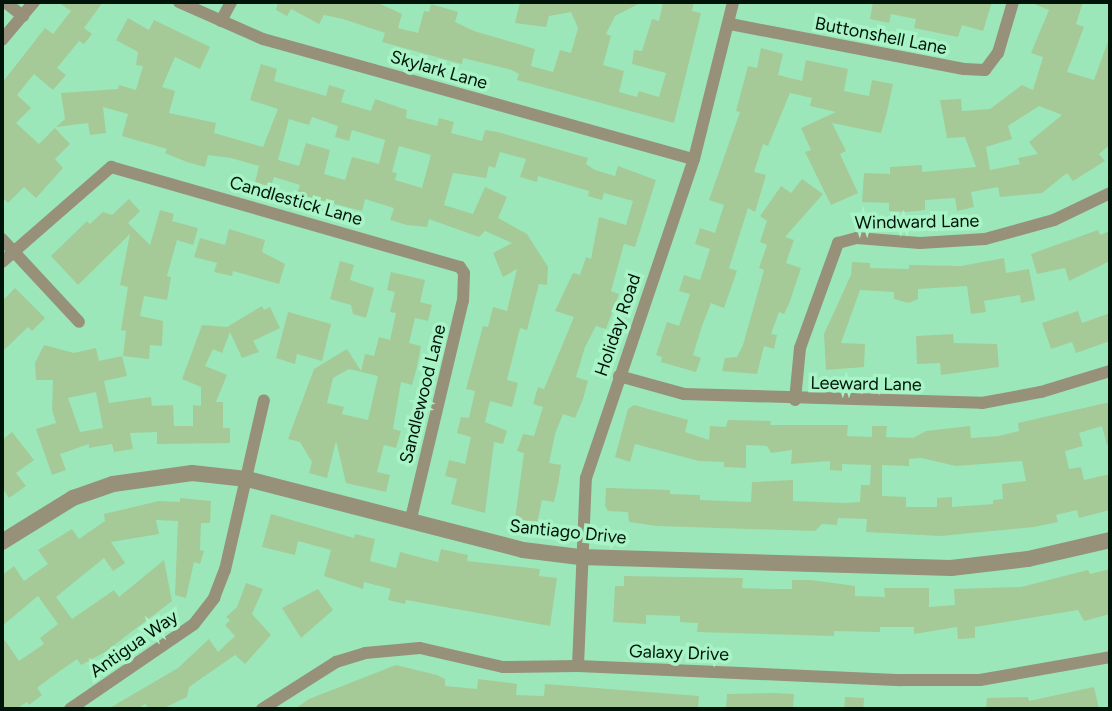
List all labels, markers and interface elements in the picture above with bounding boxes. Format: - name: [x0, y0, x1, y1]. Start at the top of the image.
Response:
- street label: Buttonshell Lane: [813, 13, 949, 59]
- street label: Skylark Lane: [388, 46, 490, 94]
- street label: Candlestick Lane: [227, 172, 365, 230]
- street label: Windward Lane: [855, 210, 979, 234]
- street label: Holiday Road: [590, 271, 646, 379]
- street label: Sandlewood Lane: [395, 322, 451, 466]
- street label: Leeward Lane: [810, 372, 922, 396]
- street label: Santiago Drive: [508, 515, 628, 549]
- street label: Antigua Way: [86, 606, 182, 682]
- street label: Galaxy Drive: [629, 640, 729, 666]

